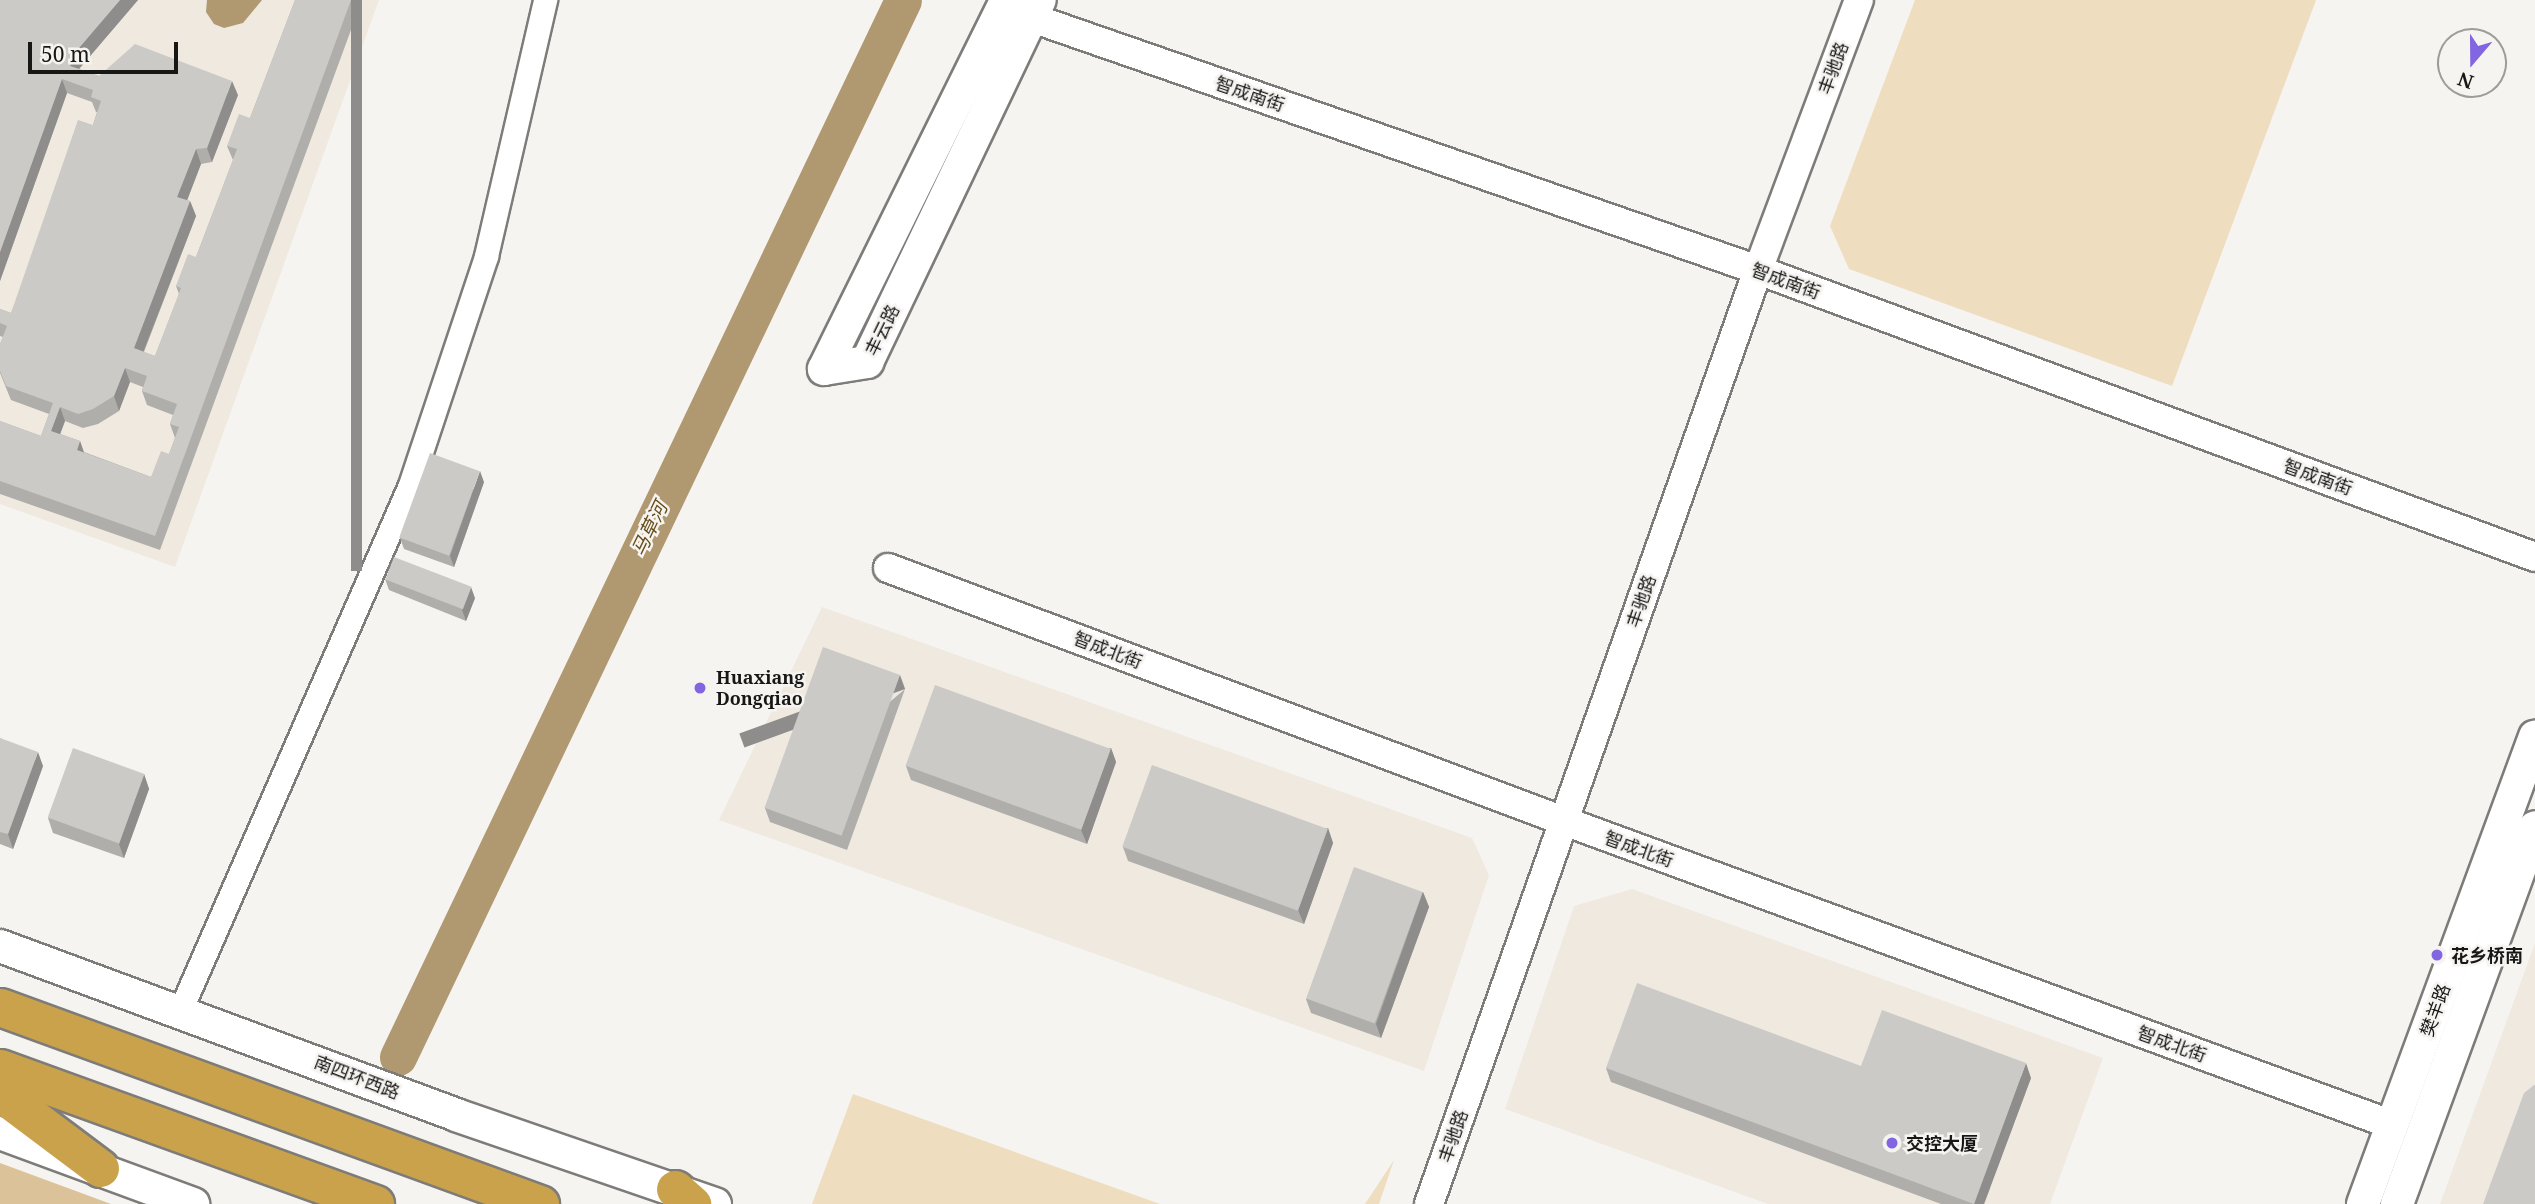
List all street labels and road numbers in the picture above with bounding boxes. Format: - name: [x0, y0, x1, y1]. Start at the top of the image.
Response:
- street label: 丰驰路: [1814, 39, 1852, 97]
- street label: 智成南街: [1212, 72, 1288, 116]
- street label: 智成南街: [1748, 259, 1824, 303]
- street label: 丰云路: [860, 301, 904, 359]
- street label: 智成南街: [2280, 455, 2356, 499]
- street label: 丰驰路: [1622, 572, 1660, 630]
- street label: 智成北街: [1071, 627, 1145, 673]
- street label: 智成北街: [1601, 827, 1677, 871]
- street label: 樊羊路: [2416, 981, 2454, 1039]
- street label: 智成北街: [2134, 1022, 2210, 1066]
- street label: 南四环西路: [311, 1051, 403, 1103]
- street label: 丰驰路: [1434, 1107, 1472, 1165]

